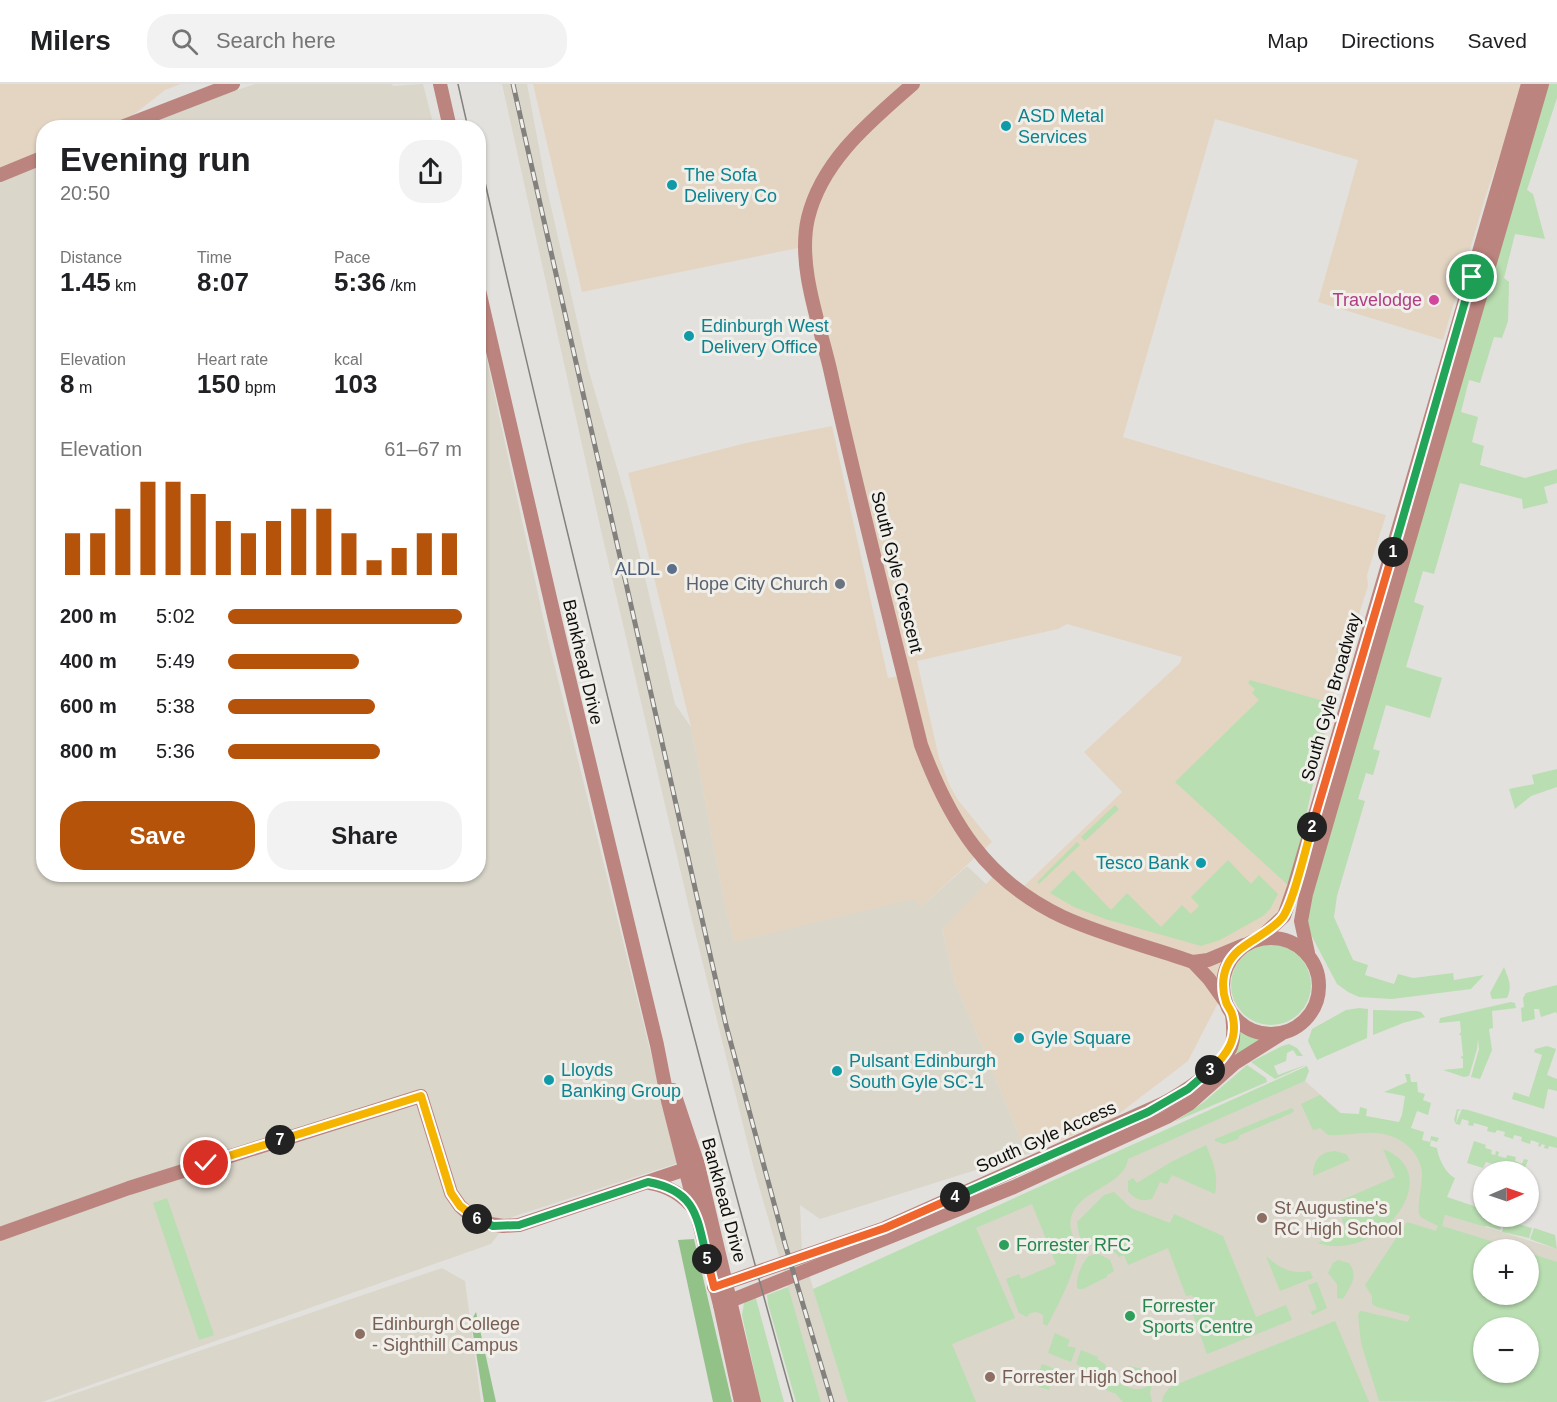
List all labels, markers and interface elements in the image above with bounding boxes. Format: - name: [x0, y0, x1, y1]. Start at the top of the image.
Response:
- search box: [147, 14, 567, 68]
- text: Milers: [30, 25, 111, 56]
- icon: search: [168, 25, 201, 58]
- text: Search here: [216, 28, 336, 53]
- text: Map: [1267, 29, 1308, 52]
- text: Directions: [1341, 29, 1434, 52]
- text: Saved: [1467, 29, 1527, 52]
- place label: ASD Metal Services: [1018, 106, 1104, 147]
- marker: ASD Metal Services: [999, 119, 1013, 133]
- button: share: [399, 140, 462, 203]
- text: Evening run: [60, 141, 251, 178]
- place label: The Sofa Delivery Co: [684, 165, 777, 206]
- marker: The Sofa Delivery Co: [665, 178, 679, 192]
- text: 20:50: [60, 182, 110, 204]
- text: Distance: [60, 249, 122, 266]
- text: Time: [197, 249, 232, 266]
- text: Pace: [334, 249, 370, 266]
- pin: [1446, 251, 1497, 302]
- icon: arrive: [1455, 260, 1488, 293]
- text: 1.45: [60, 267, 111, 297]
- text: 8:07: [197, 267, 249, 297]
- text: 5:36: [334, 267, 386, 297]
- text: km: [111, 277, 136, 294]
- text: /km: [386, 277, 416, 294]
- place label: Travelodge: [1333, 290, 1422, 310]
- marker: Travelodge: [1427, 293, 1441, 307]
- place label: Edinburgh West Delivery Office: [701, 316, 829, 357]
- marker: Edinburgh West Delivery Office: [682, 329, 696, 343]
- text: Elevation: [60, 351, 126, 368]
- text: Heart rate: [197, 351, 268, 368]
- text: kcal: [334, 351, 362, 368]
- text: 8: [60, 369, 74, 399]
- text: 150: [197, 369, 240, 399]
- text: 103: [334, 369, 377, 399]
- text: m: [74, 379, 92, 396]
- text: bpm: [240, 379, 276, 396]
- text: Elevation: [60, 438, 142, 460]
- text: 61–67 m: [384, 438, 462, 460]
- street label: South Gyle Crescent: [867, 489, 927, 655]
- pin: 1: [1378, 537, 1408, 567]
- text: 1: [1389, 543, 1397, 560]
- place label: ALDL: [615, 559, 660, 579]
- marker: ALDL: [665, 562, 679, 576]
- place label: Hope City Church: [686, 574, 828, 594]
- marker: Hope City Church: [833, 577, 847, 591]
- street label: Bankhead Drive: [559, 597, 607, 727]
- text: 200 m: [60, 605, 117, 627]
- text: 5:02: [156, 605, 195, 627]
- street label: South Gyle Broadway: [1297, 611, 1365, 783]
- text: 400 m: [60, 650, 117, 672]
- text: 5:49: [156, 650, 195, 672]
- text: 600 m: [60, 695, 117, 717]
- text: 5:38: [156, 695, 195, 717]
- text: 800 m: [60, 740, 117, 762]
- text: 5:36: [156, 740, 195, 762]
- button: Save: [60, 801, 255, 870]
- button: Share: [267, 801, 462, 870]
- pin: 2: [1297, 812, 1327, 842]
- text: 2: [1308, 818, 1316, 835]
- place label: Tesco Bank: [1096, 853, 1190, 873]
- marker: Tesco Bank: [1194, 856, 1208, 870]
- place label: Gyle Square: [1031, 1028, 1131, 1048]
- marker: Gyle Square: [1012, 1031, 1026, 1045]
- place label: Pulsant Edinburgh South Gyle SC-1: [849, 1051, 996, 1092]
- pin: 3: [1195, 1055, 1225, 1085]
- place label: Lloyds Banking Group: [561, 1060, 681, 1101]
- text: 3: [1206, 1061, 1214, 1078]
- marker: Pulsant Edinburgh South Gyle SC-1: [830, 1064, 844, 1078]
- marker: Lloyds Banking Group: [542, 1073, 556, 1087]
- street label: South Gyle Access: [973, 1097, 1119, 1177]
- pin: 7: [265, 1125, 295, 1155]
- text: 7: [276, 1131, 284, 1148]
- street label: Bankhead Drive: [698, 1136, 750, 1264]
- pin: [180, 1137, 231, 1188]
- icon: check: [189, 1146, 222, 1179]
- north arrow: [1473, 1161, 1539, 1227]
- map controls: [1473, 1161, 1539, 1383]
- pin: 4: [940, 1182, 970, 1212]
- text: 4: [951, 1188, 959, 1205]
- place label: St Augustine's RC High School: [1274, 1198, 1402, 1239]
- pin: 6: [462, 1204, 492, 1234]
- text: 6: [473, 1210, 481, 1227]
- marker: St Augustine's RC High School: [1255, 1211, 1269, 1225]
- place label: Forrester RFC: [1016, 1235, 1131, 1255]
- marker: Forrester RFC: [997, 1238, 1011, 1252]
- button: +: [1473, 1239, 1539, 1305]
- pin: 5: [692, 1244, 722, 1274]
- text: 5: [703, 1250, 711, 1267]
- place label: Forrester Sports Centre: [1142, 1296, 1253, 1337]
- marker: Forrester Sports Centre: [1123, 1309, 1137, 1323]
- place label: Edinburgh College - Sighthill Campus: [372, 1314, 520, 1355]
- button: −: [1473, 1317, 1539, 1383]
- marker: Edinburgh College - Sighthill Campus: [353, 1327, 367, 1341]
- place label: Forrester High School: [1002, 1367, 1177, 1387]
- marker: Forrester High School: [983, 1370, 997, 1384]

